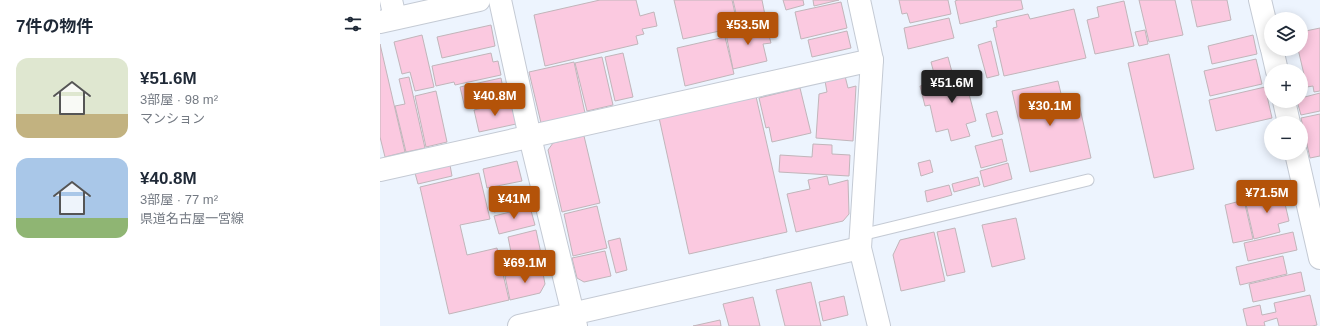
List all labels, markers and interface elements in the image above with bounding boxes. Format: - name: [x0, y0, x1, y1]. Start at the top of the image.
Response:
- pin: ¥53.5M: [715, 12, 781, 46]
- map controls: [1264, 12, 1308, 160]
- button: layers: [1264, 12, 1308, 56]
- icon: filters: [342, 13, 364, 35]
- text: 7件の物件: [16, 17, 93, 36]
- text: ¥53.5M: [726, 17, 770, 32]
- button: +: [1264, 64, 1308, 108]
- text: ¥51.6M: [140, 69, 197, 88]
- pin: ¥51.6M: [919, 70, 985, 104]
- icon: home: [48, 74, 96, 122]
- text: ¥51.6M: [930, 75, 974, 90]
- pin: ¥40.8M: [462, 83, 528, 117]
- text: ¥40.8M: [473, 88, 517, 103]
- text: 3部屋 · 98 m²: [140, 92, 218, 107]
- pin: ¥30.1M: [1017, 93, 1083, 127]
- text: ¥30.1M: [1028, 98, 1072, 113]
- text: マンション: [140, 111, 205, 126]
- button: −: [1264, 116, 1308, 160]
- text: ¥40.8M: [140, 169, 197, 188]
- icon: home: [48, 174, 96, 222]
- pin: ¥71.5M: [1234, 180, 1300, 214]
- text: ¥71.5M: [1245, 185, 1289, 200]
- pin: ¥41M: [490, 186, 538, 220]
- text: ¥41M: [498, 191, 530, 206]
- text: 3部屋 · 77 m²: [140, 192, 218, 207]
- text: 県道名古屋一宮線: [140, 211, 244, 226]
- pin: ¥69.1M: [492, 250, 558, 284]
- text: ¥69.1M: [503, 255, 547, 270]

